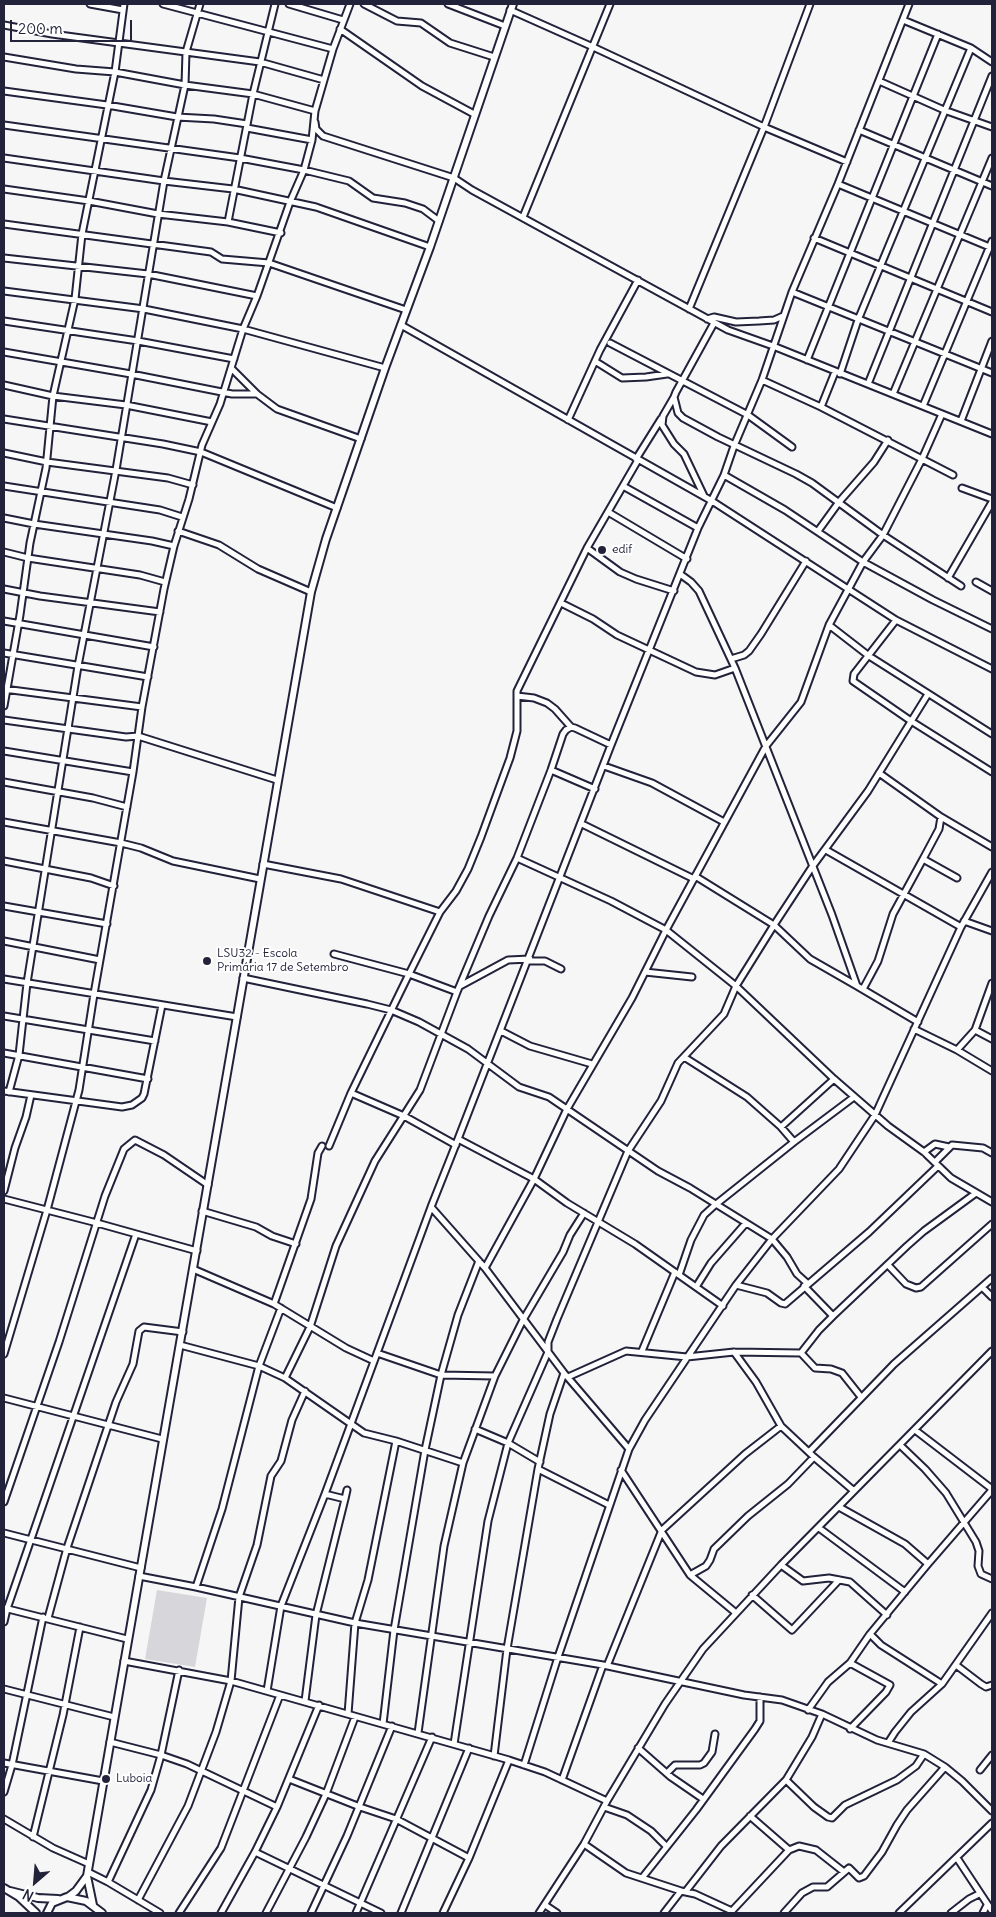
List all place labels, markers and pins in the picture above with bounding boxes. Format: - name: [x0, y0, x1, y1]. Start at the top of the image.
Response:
- place label: edif: [612, 543, 632, 557]
- marker: edif: [596, 544, 608, 556]
- place label: LSU32 - Escola Primária 17 de Setembro: [217, 947, 348, 975]
- marker: LSU32 - Escola Primária 17 de Setembro: [201, 955, 213, 967]
- place label: Luboia: [116, 1772, 152, 1786]
- marker: Luboia: [100, 1773, 112, 1785]

